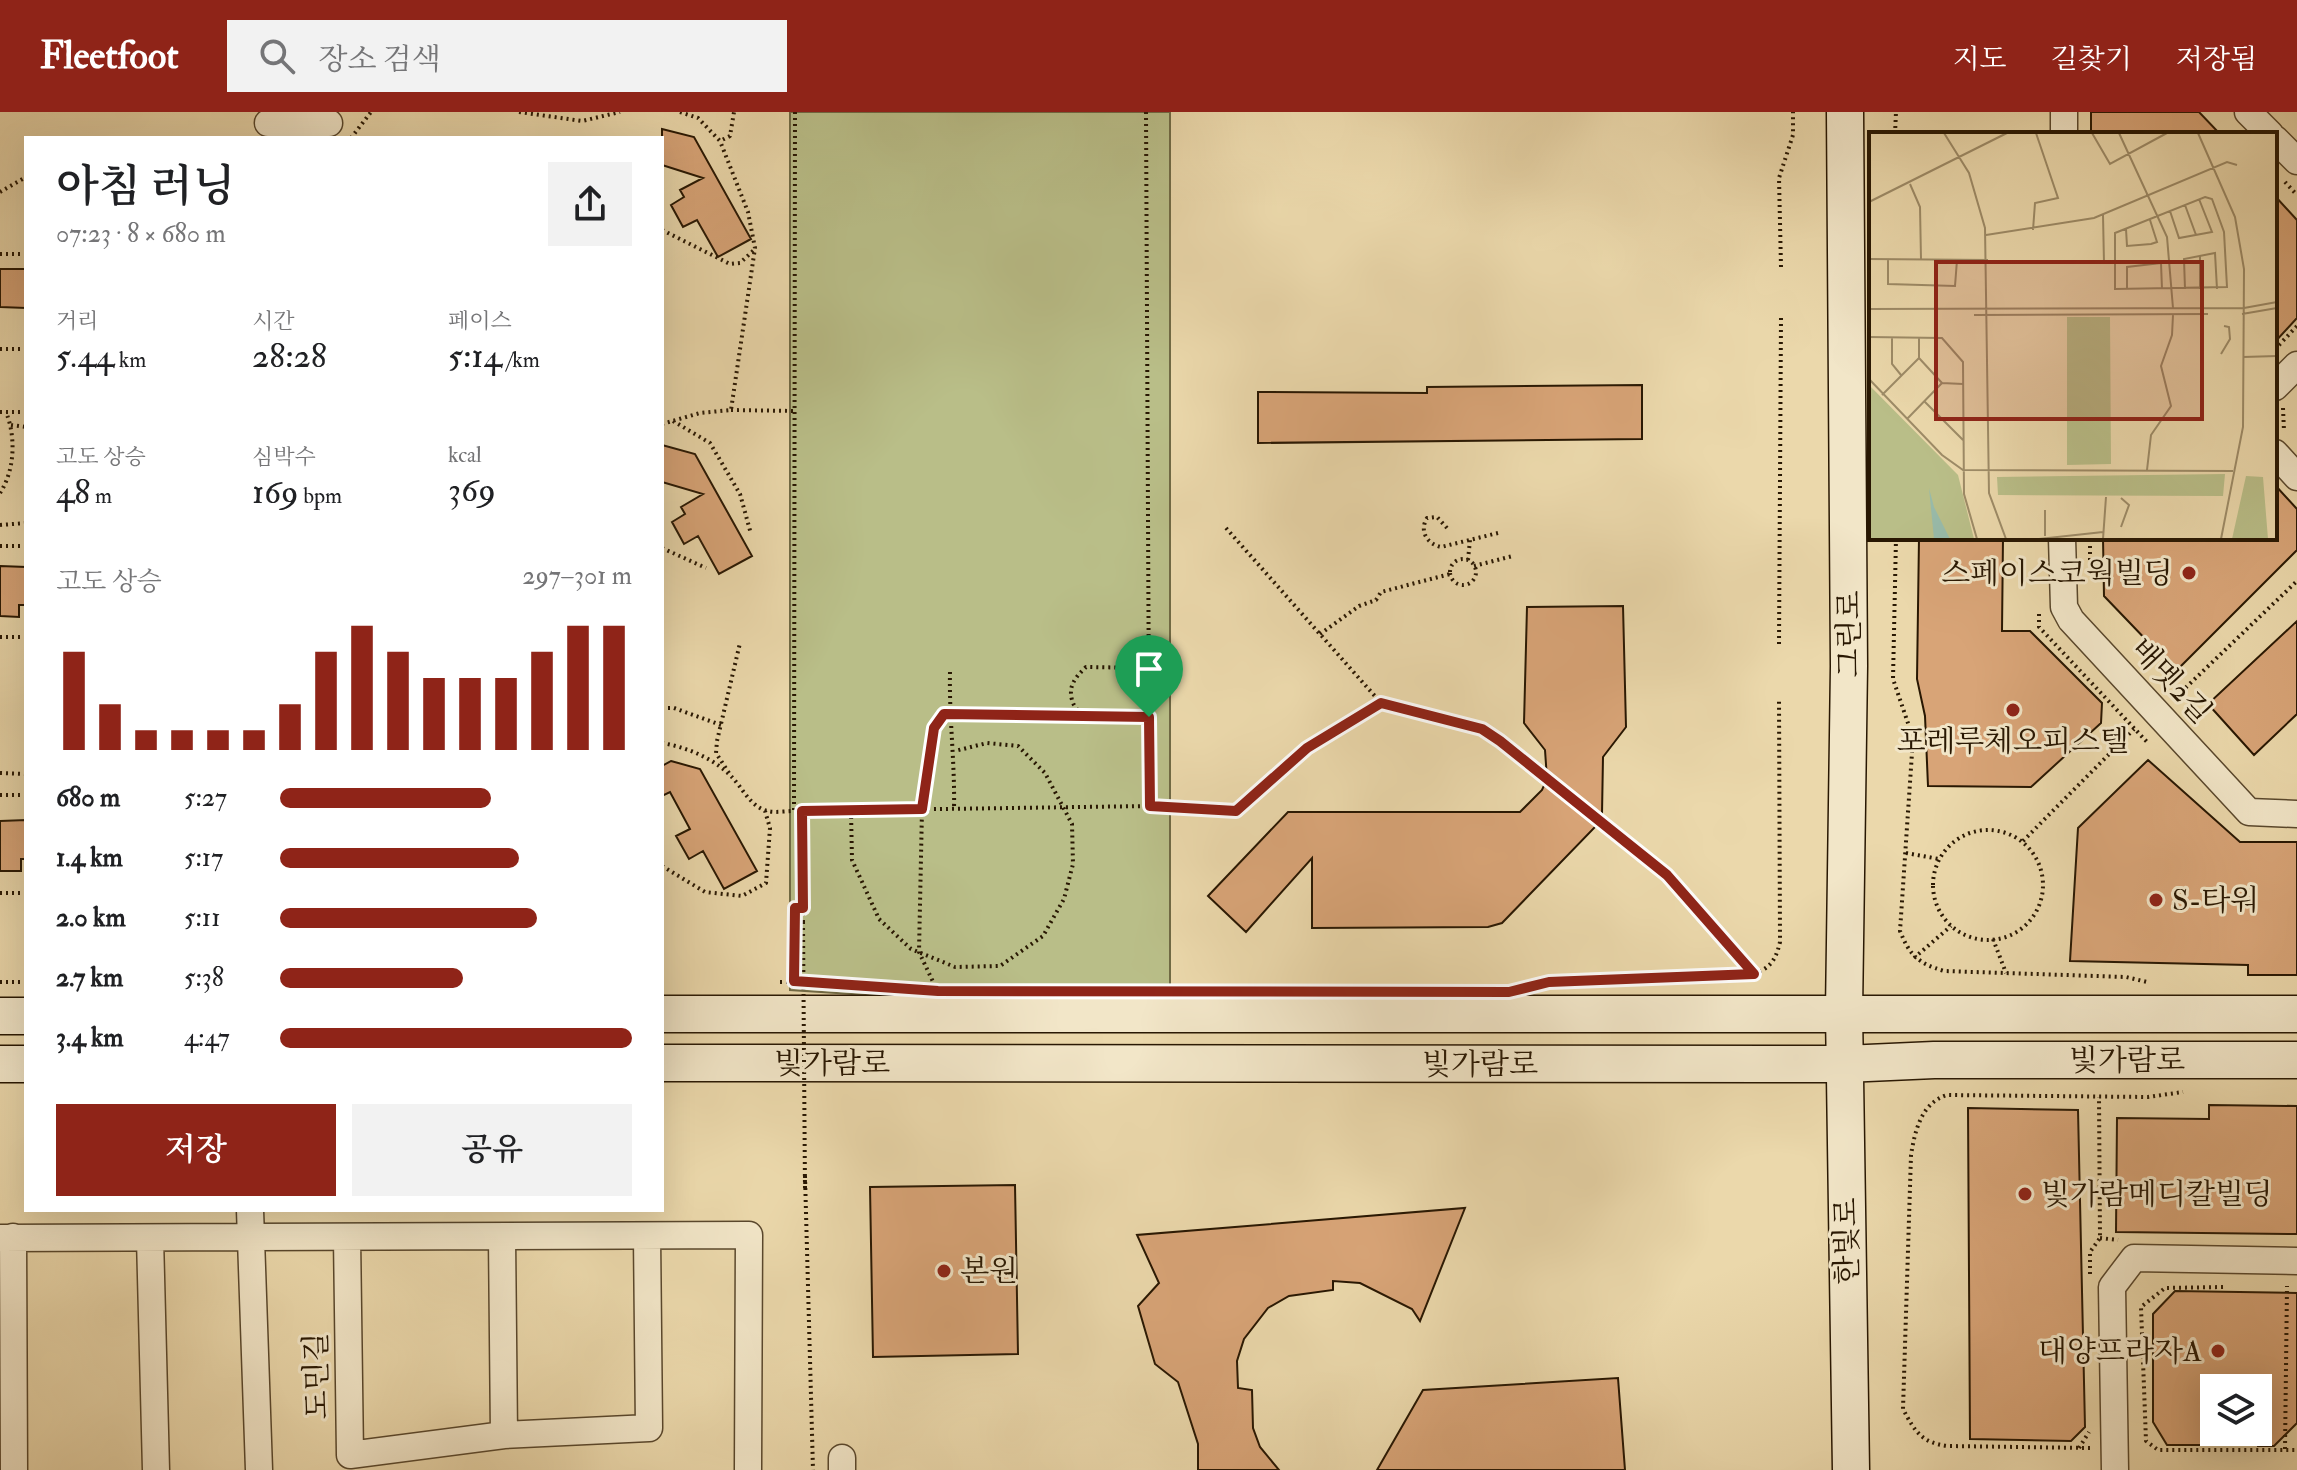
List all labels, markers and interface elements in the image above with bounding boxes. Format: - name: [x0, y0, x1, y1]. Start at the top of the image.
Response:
- search box: [227, 20, 787, 92]
- text: Fleetfoot: [40, 32, 179, 80]
- icon: search: [255, 34, 299, 78]
- text: 장소 검색: [319, 41, 441, 78]
- text: 지도: [1953, 42, 2007, 77]
- text: 길찾기: [2051, 42, 2132, 77]
- text: 저장됨: [2176, 42, 2257, 77]
- inset map: [1869, 132, 2277, 540]
- text: 아침 러닝: [56, 160, 235, 215]
- button: share: [548, 162, 632, 246]
- text: 07:23 · 8 × 680 m: [56, 218, 226, 250]
- text: 거리: [56, 307, 99, 335]
- text: 시간: [252, 307, 295, 335]
- text: 페이스: [448, 307, 512, 335]
- text: 5.44: [56, 335, 114, 378]
- text: 28:28: [252, 335, 327, 378]
- text: 5:14: [448, 335, 502, 378]
- text: km: [114, 346, 146, 374]
- text: /km: [502, 346, 540, 374]
- text: kcal: [448, 441, 482, 469]
- text: 고도 상승: [56, 443, 146, 471]
- text: 심박수: [252, 443, 316, 471]
- text: 369: [448, 469, 496, 512]
- text: 48: [56, 471, 90, 514]
- text: 169: [252, 471, 299, 514]
- text: m: [90, 482, 112, 510]
- text: bpm: [299, 482, 342, 510]
- place label: 스페이스코웍빌딩: [1941, 555, 2173, 592]
- text: 297–301 m: [522, 560, 632, 592]
- marker: 스페이스코웍빌딩: [2180, 564, 2198, 582]
- text: 고도 상승: [56, 566, 162, 598]
- street label: 그린로: [1831, 591, 1868, 677]
- street label: 배멧2길: [2123, 631, 2219, 731]
- pin: [1115, 635, 1183, 717]
- icon: arrive: [1127, 647, 1171, 691]
- marker: 포레루체오피스텔: [2004, 701, 2022, 719]
- place label: 포레루체오피스텔: [1897, 723, 2129, 760]
- text: 680 m: [56, 782, 120, 814]
- text: 5:27: [184, 782, 227, 814]
- text: 1.4 km: [56, 842, 123, 874]
- text: 5:17: [184, 842, 223, 874]
- place label: S-타워: [2172, 882, 2259, 919]
- marker: S-타워: [2147, 891, 2165, 909]
- text: 2.0 km: [56, 902, 126, 934]
- text: 5:11: [184, 902, 220, 934]
- text: 2.7 km: [56, 962, 123, 994]
- text: 5:38: [184, 962, 224, 994]
- text: 3.4 km: [56, 1022, 123, 1054]
- text: 4:47: [184, 1022, 230, 1054]
- street label: 빛가람로: [2069, 1042, 2185, 1079]
- street label: 빛가람로: [774, 1045, 890, 1082]
- street label: 빛가람로: [1422, 1046, 1538, 1083]
- button: 저장: [56, 1104, 336, 1196]
- button: 공유: [352, 1104, 632, 1196]
- place label: 빛가람메디칼빌딩: [2041, 1176, 2273, 1213]
- marker: 빛가람메디칼빌딩: [2016, 1185, 2034, 1203]
- street label: 한빛로: [1828, 1197, 1866, 1285]
- place label: 본원: [960, 1253, 1018, 1290]
- marker: 본원: [935, 1262, 953, 1280]
- street label: 도민길: [298, 1332, 336, 1420]
- place label: 대양프라자A: [2038, 1333, 2202, 1370]
- marker: 대양프라자A: [2209, 1342, 2227, 1360]
- map controls: [2200, 1374, 2272, 1446]
- button: layers: [2200, 1374, 2272, 1446]

